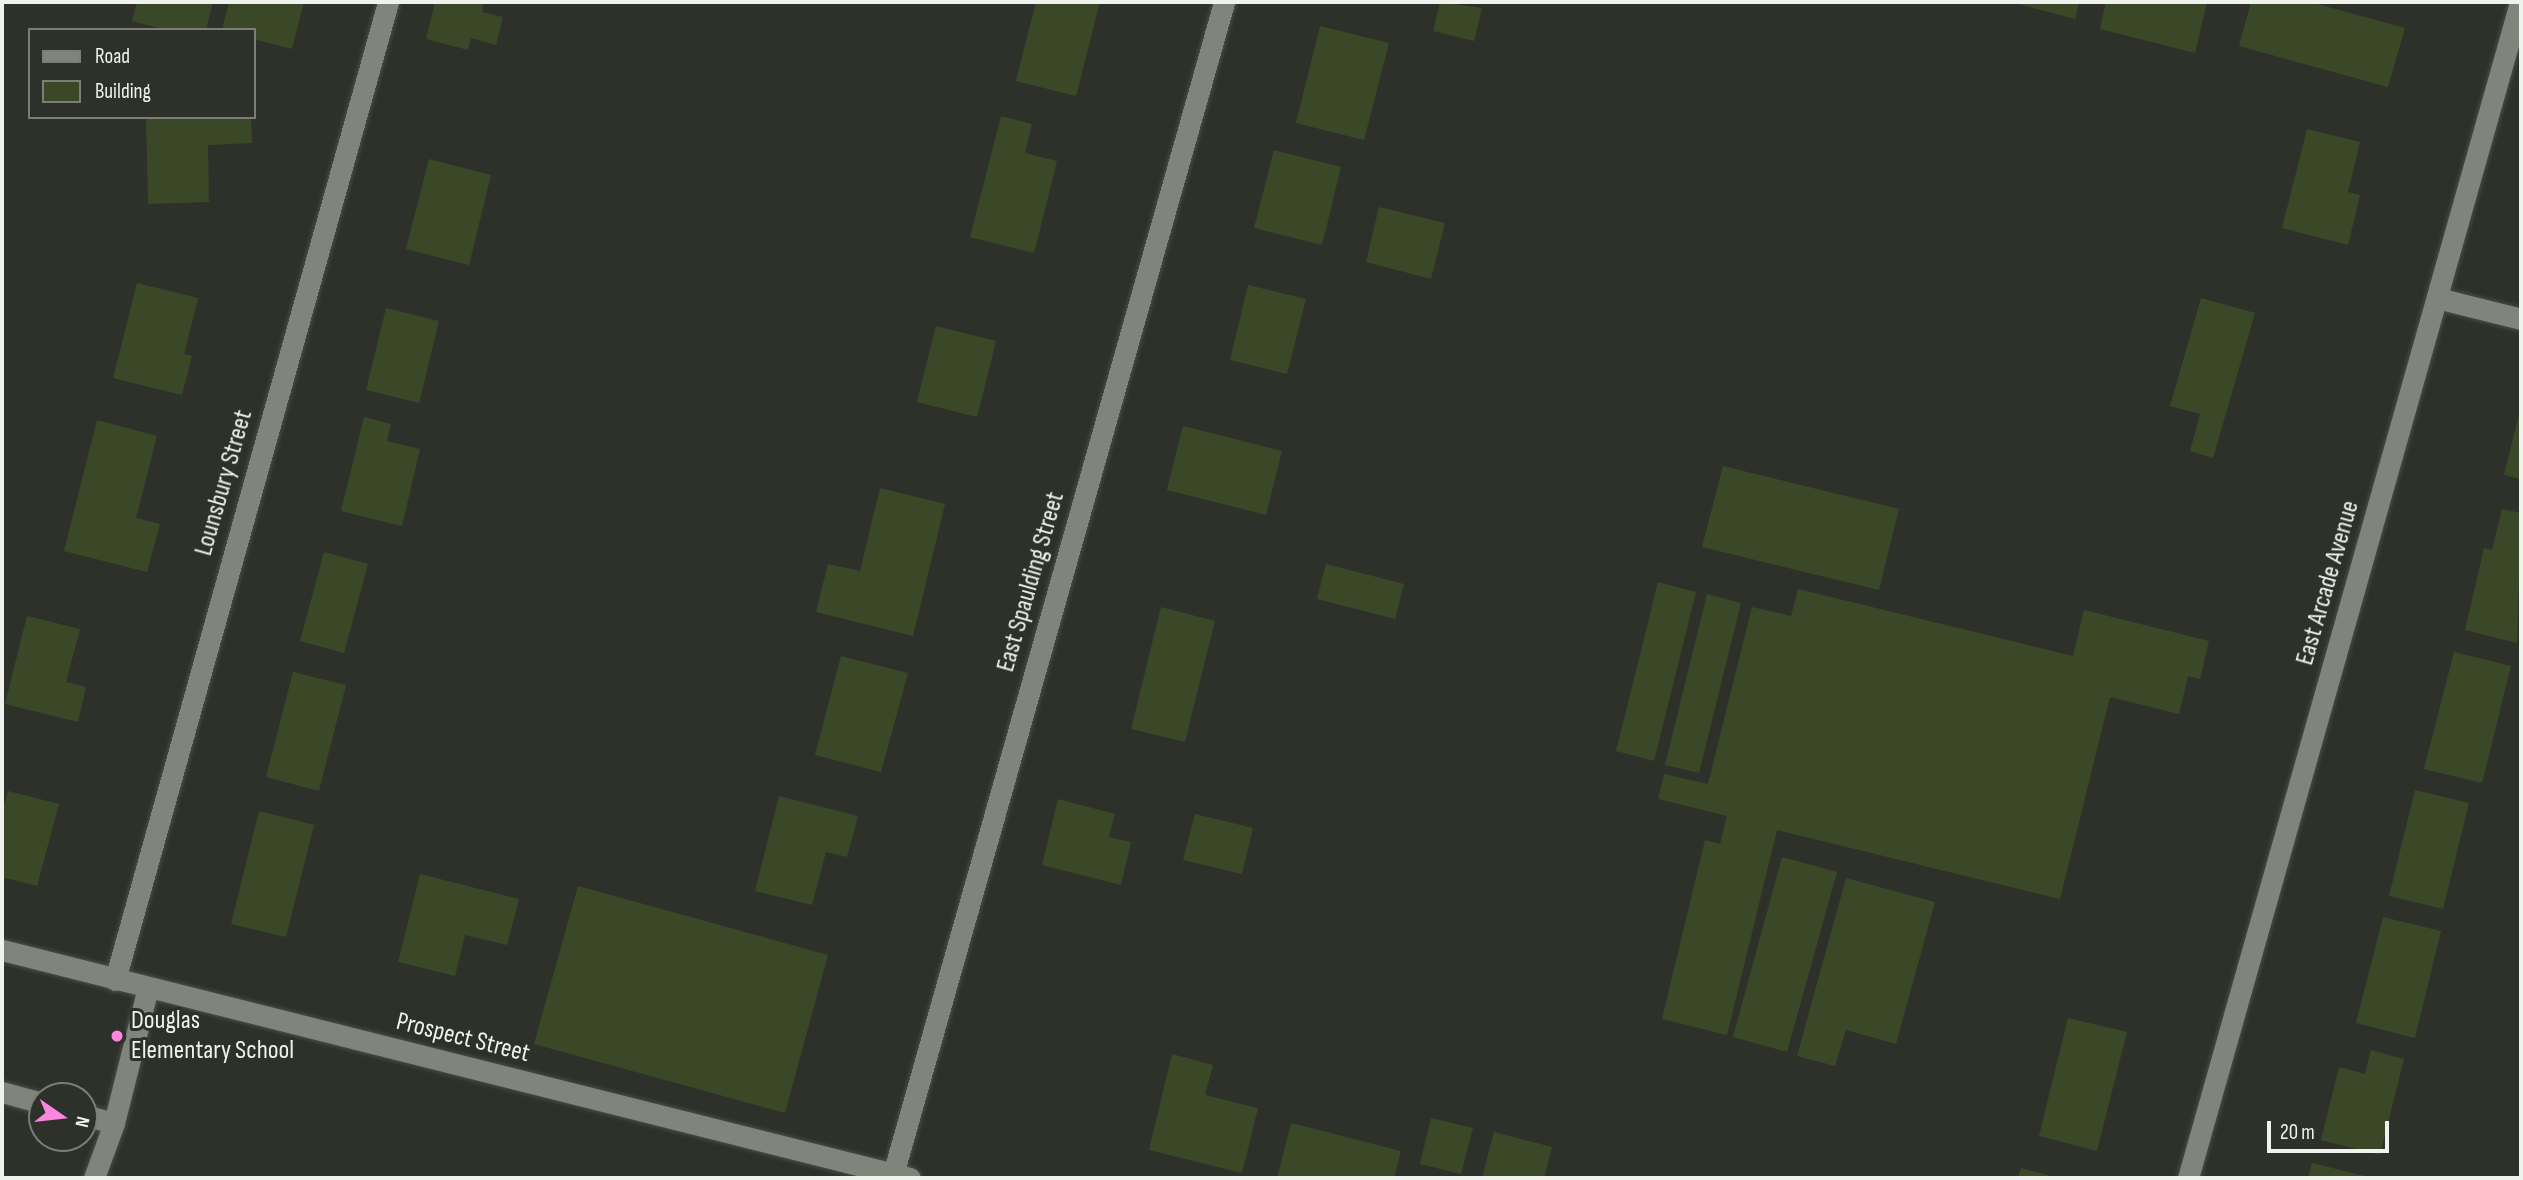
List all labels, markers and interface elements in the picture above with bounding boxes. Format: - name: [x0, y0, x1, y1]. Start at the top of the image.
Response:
- legend: [28, 28, 256, 119]
- text: Road: [95, 44, 130, 69]
- text: Building: [95, 79, 151, 104]
- street label: Lounsbury Street: [188, 407, 260, 559]
- street label: East Spaulding Street: [990, 489, 1072, 675]
- street label: East Arcade Avenue: [2290, 497, 2366, 669]
- place label: Douglas Elementary School: [131, 1005, 294, 1066]
- street label: Prospect Street: [393, 1006, 533, 1070]
- marker: Douglas Elementary School: [109, 1028, 125, 1044]
- north arrow: [28, 1082, 98, 1152]
- scale bar: [2271, 1106, 2394, 1150]
- text: N: [70, 1114, 94, 1129]
- text: 20 m: [2280, 1120, 2315, 1145]

